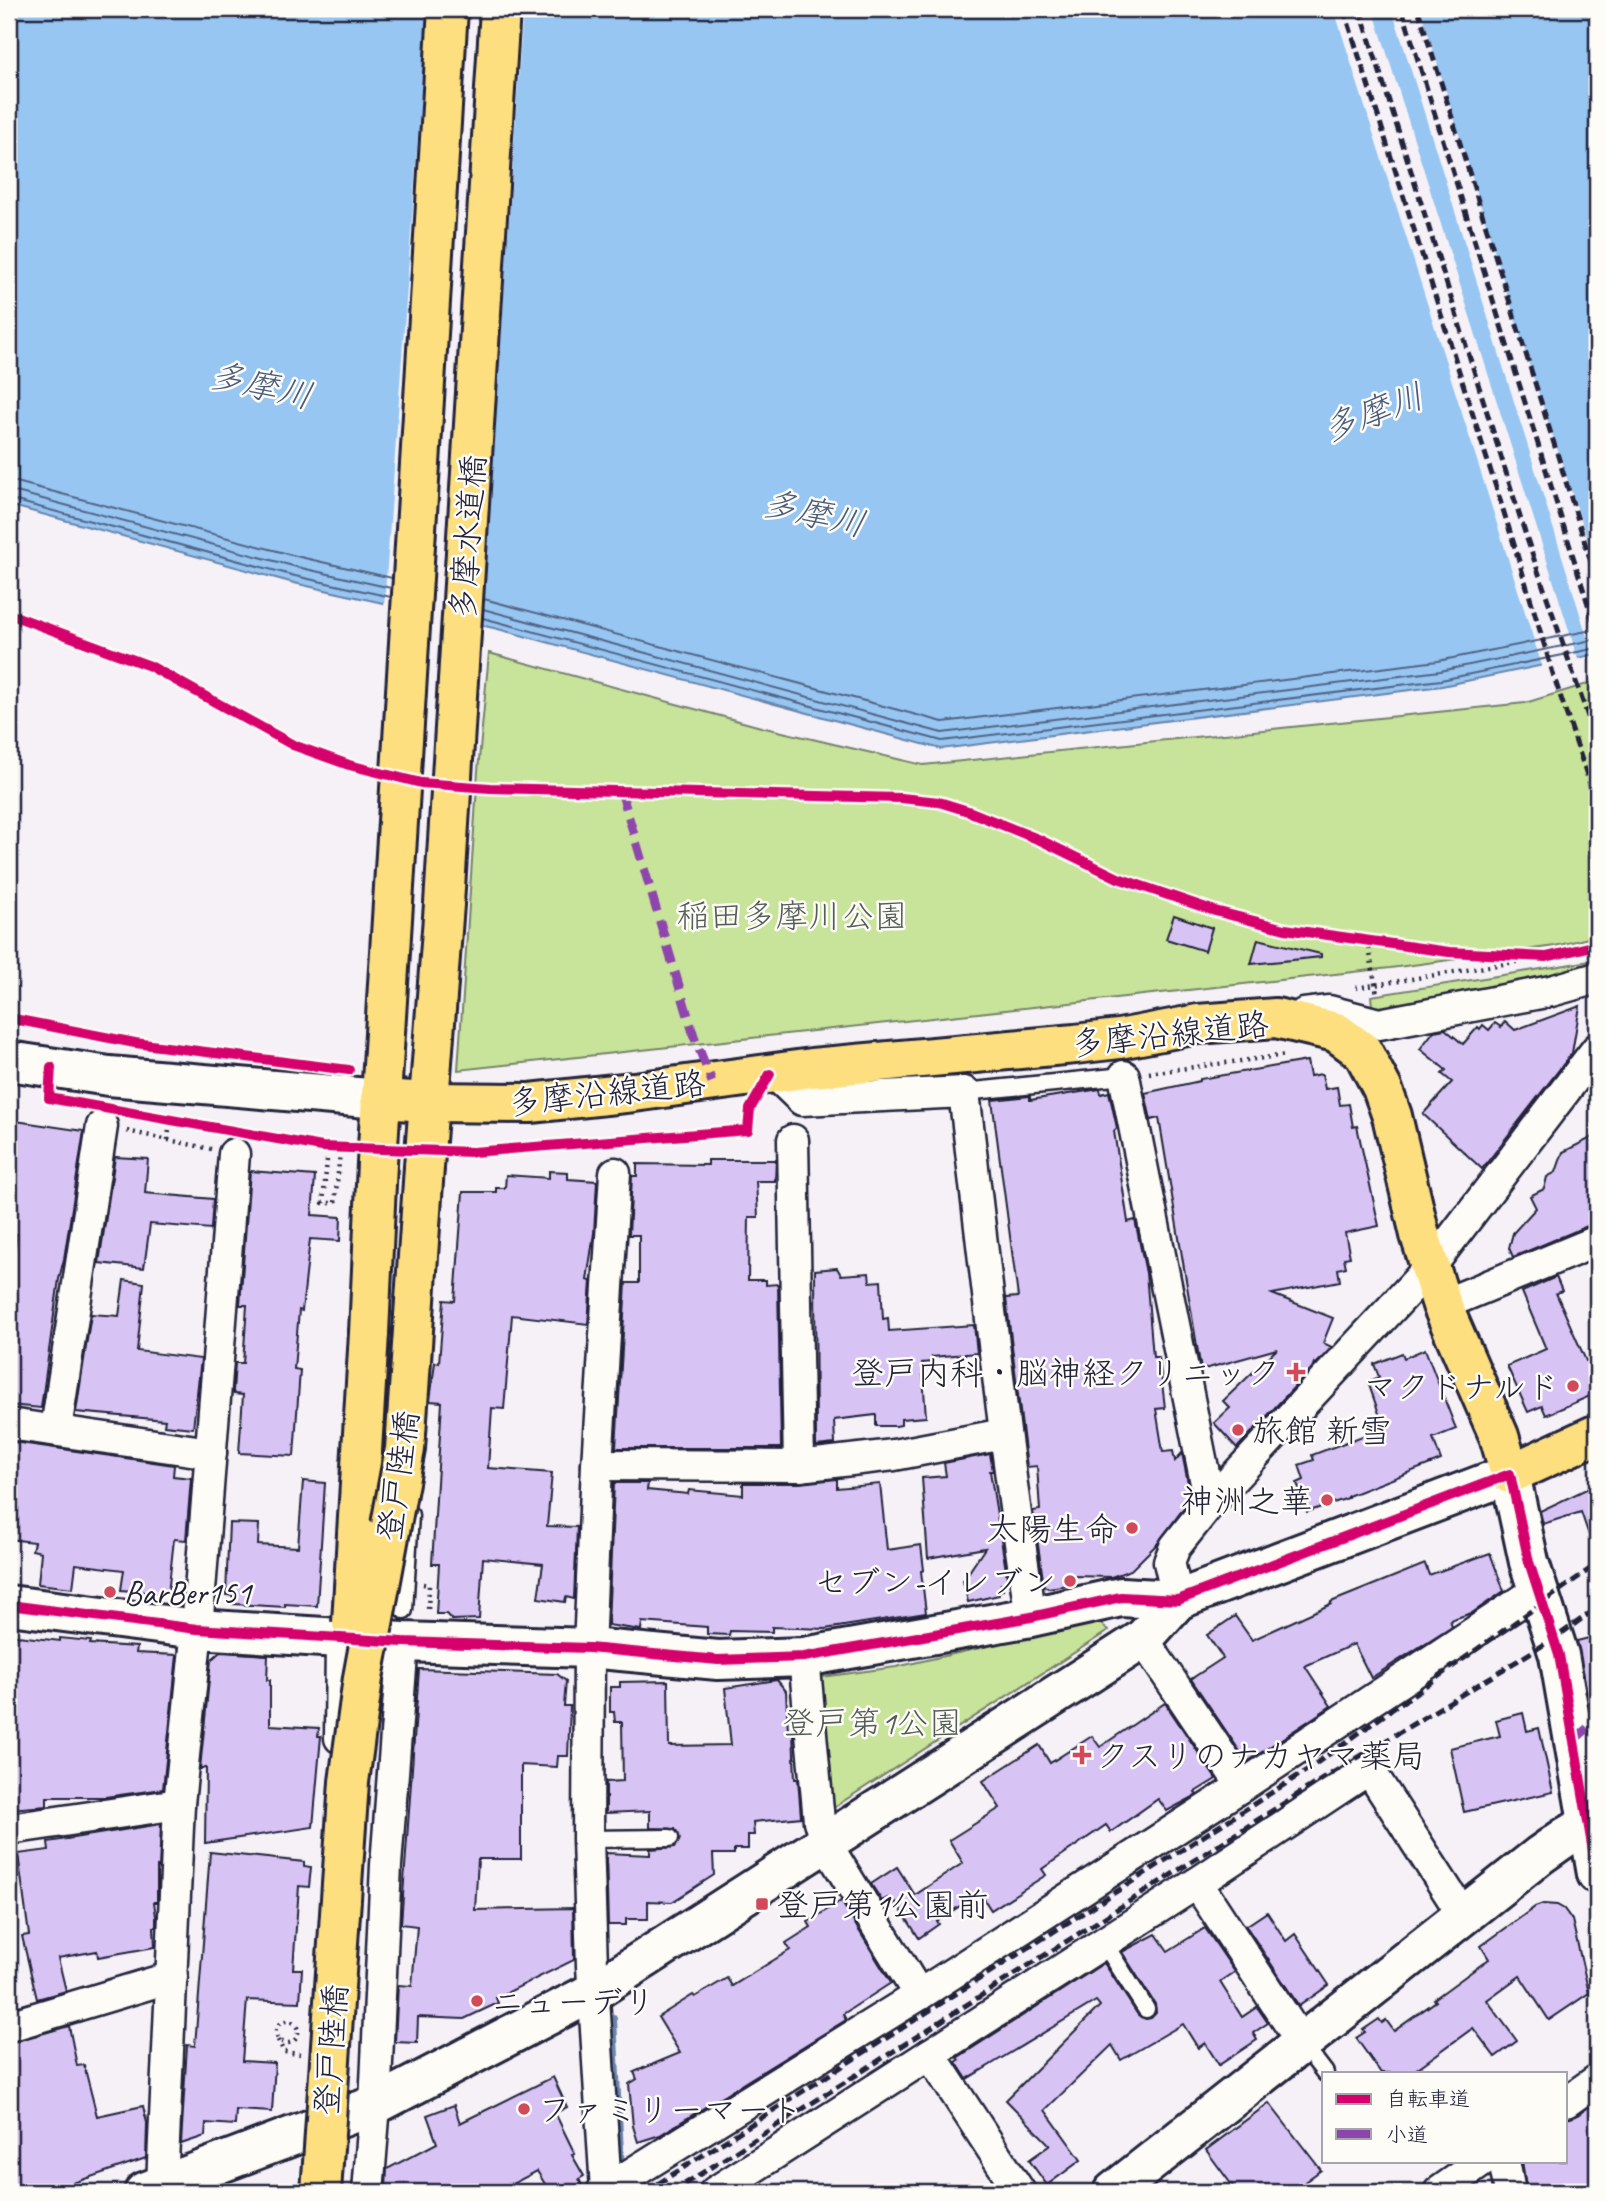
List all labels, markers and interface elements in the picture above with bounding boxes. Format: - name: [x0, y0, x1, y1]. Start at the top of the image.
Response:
- water label: 多摩川: [205, 352, 317, 419]
- water label: 多摩川: [1316, 373, 1430, 452]
- street label: 多摩水道橋: [441, 453, 495, 621]
- water label: 多摩川: [758, 480, 870, 547]
- park label: 稲田多摩川公園: [677, 895, 908, 937]
- street label: 多摩沿線道路: [1069, 1003, 1271, 1065]
- street label: 多摩沿線道路: [506, 1062, 708, 1124]
- place label: 登戸内科・脳神経クリニック: [851, 1352, 1280, 1394]
- marker: 登戸内科・脳神経クリニック: [1286, 1362, 1306, 1382]
- place label: マクドナルド: [1364, 1366, 1559, 1408]
- marker: マクドナルド: [1565, 1378, 1581, 1394]
- street label: 登戸陸橋: [368, 1408, 428, 1544]
- place label: 旅館 新雪: [1252, 1410, 1392, 1452]
- marker: 旅館 新雪: [1230, 1422, 1246, 1438]
- place label: 神洲之華: [1181, 1480, 1313, 1522]
- marker: 神洲之華: [1319, 1492, 1335, 1508]
- place label: 太陽生命: [986, 1508, 1118, 1550]
- marker: 太陽生命: [1124, 1520, 1140, 1536]
- place label: セブン-イレブン: [814, 1561, 1056, 1603]
- place label: BarBer151: [124, 1572, 254, 1614]
- marker: セブン-イレブン: [1062, 1573, 1078, 1589]
- marker: BarBer151: [102, 1584, 118, 1600]
- park label: 登戸第1公園: [782, 1702, 962, 1744]
- place label: クスリのナカヤマ薬局: [1096, 1735, 1425, 1777]
- marker: クスリのナカヤマ薬局: [1074, 1747, 1090, 1763]
- place label: 登戸第1公園前: [776, 1884, 989, 1926]
- marker: 登戸第1公園前: [754, 1896, 770, 1912]
- place label: ニューデリ: [491, 1981, 656, 2023]
- street label: 登戸陸橋: [305, 1983, 357, 2117]
- marker: ニューデリ: [469, 1993, 485, 2009]
- legend: [1322, 2072, 1568, 2162]
- text: 自転車道: [1386, 2086, 1470, 2112]
- place label: ファミリーマート: [538, 2089, 803, 2131]
- marker: ファミリーマート: [516, 2101, 532, 2117]
- text: 小道: [1386, 2122, 1428, 2148]

